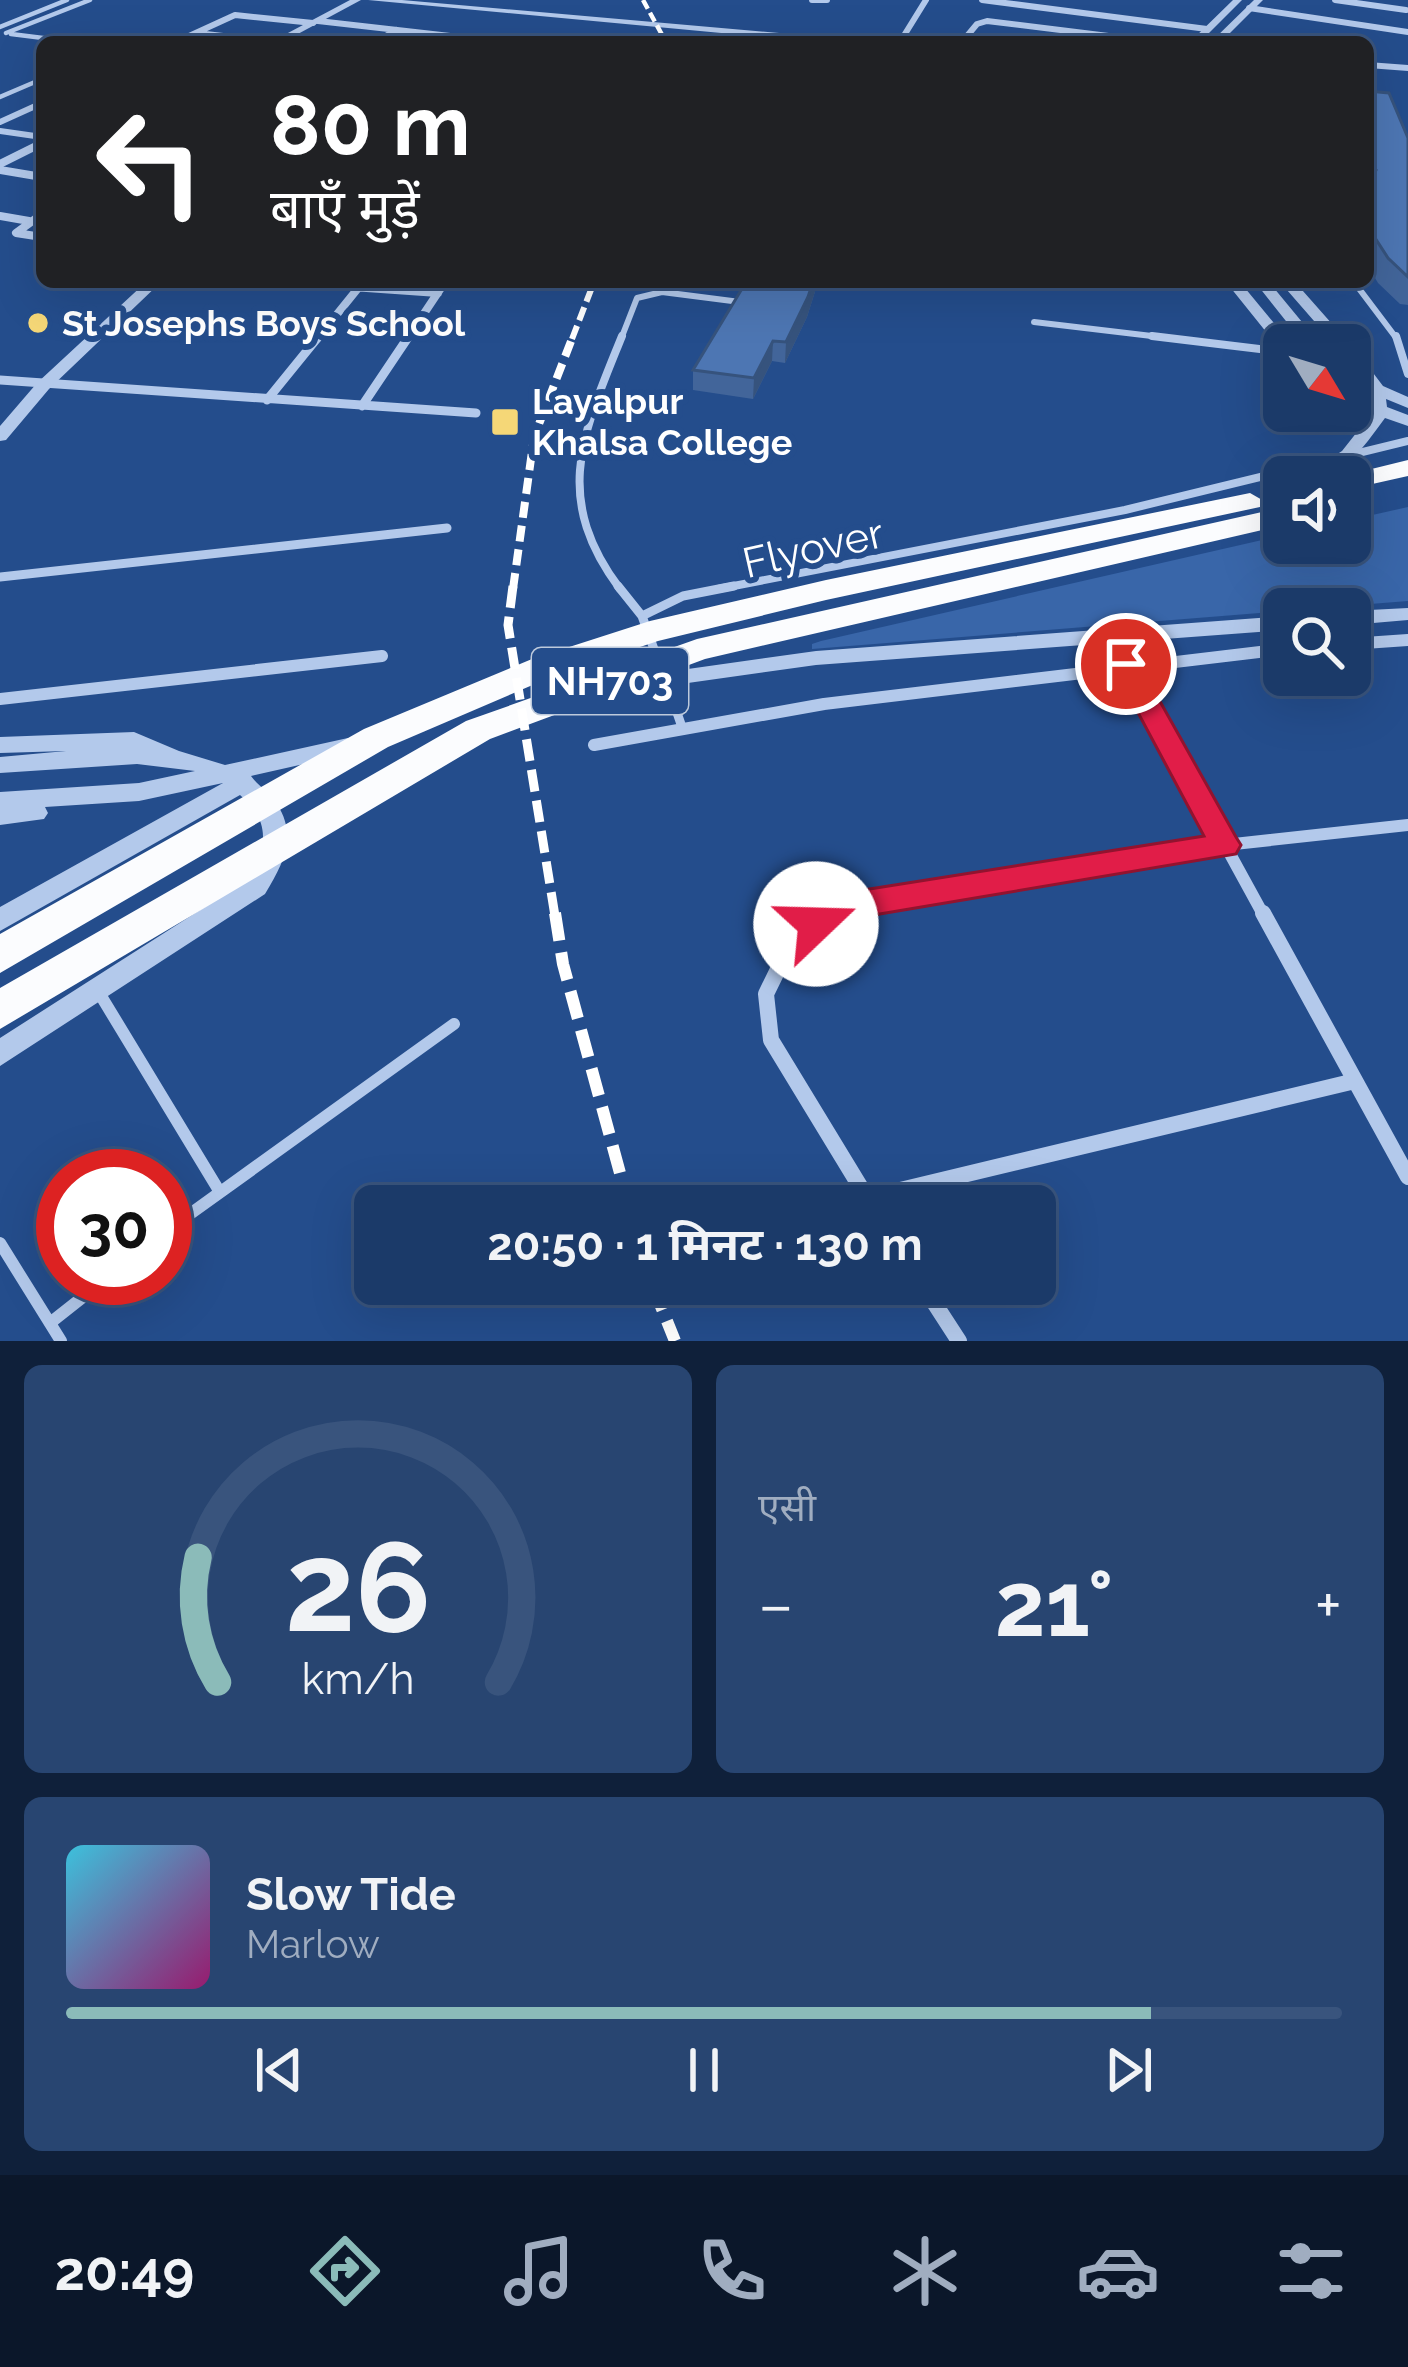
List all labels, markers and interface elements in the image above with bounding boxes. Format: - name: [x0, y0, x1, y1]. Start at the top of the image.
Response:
- text: 80 m: [270, 76, 471, 175]
- icon: left: [72, 84, 228, 240]
- text: बाएँ मुड़ें: [270, 177, 420, 241]
- place label: St Josephs Boys School: [62, 302, 466, 344]
- marker: St Josephs Boys School: [25, 310, 51, 336]
- north arrow: [1263, 324, 1371, 432]
- map controls: [1263, 324, 1371, 696]
- place label: Layalpur Khalsa College: [532, 380, 792, 463]
- marker: Layalpur Khalsa College: [489, 406, 521, 438]
- button: sound: [1263, 456, 1371, 564]
- street label: Flyover: [738, 508, 888, 588]
- button: search: [1263, 588, 1371, 696]
- pin: [1075, 613, 1177, 715]
- icon: arrive: [1093, 631, 1159, 697]
- road number: NH703: [532, 648, 688, 714]
- position arrow: [753, 861, 879, 987]
- speed limit sign: 30: [36, 1149, 192, 1305]
- text: 20:50 · 1 मिनट · 130 m: [487, 1218, 923, 1271]
- text: एसी: [758, 1484, 816, 1530]
- text: 26: [285, 1514, 431, 1660]
- text: 21°: [995, 1551, 1114, 1657]
- text: −: [758, 1566, 794, 1643]
- text: +: [1315, 1566, 1342, 1643]
- text: km/h: [301, 1654, 415, 1704]
- text: Slow Tide: [246, 1868, 456, 1921]
- text: Marlow: [246, 1921, 380, 1967]
- icon: previous: [246, 2037, 312, 2103]
- icon: pause: [671, 2037, 737, 2103]
- icon: next: [1096, 2037, 1162, 2103]
- icon: directions: [303, 2229, 387, 2313]
- icon: music: [497, 2229, 581, 2313]
- icon: phone: [690, 2229, 774, 2313]
- icon: climate: [883, 2229, 967, 2313]
- icon: car: [1076, 2229, 1160, 2313]
- icon: filters: [1269, 2229, 1353, 2313]
- text: 20:49: [55, 2239, 194, 2303]

